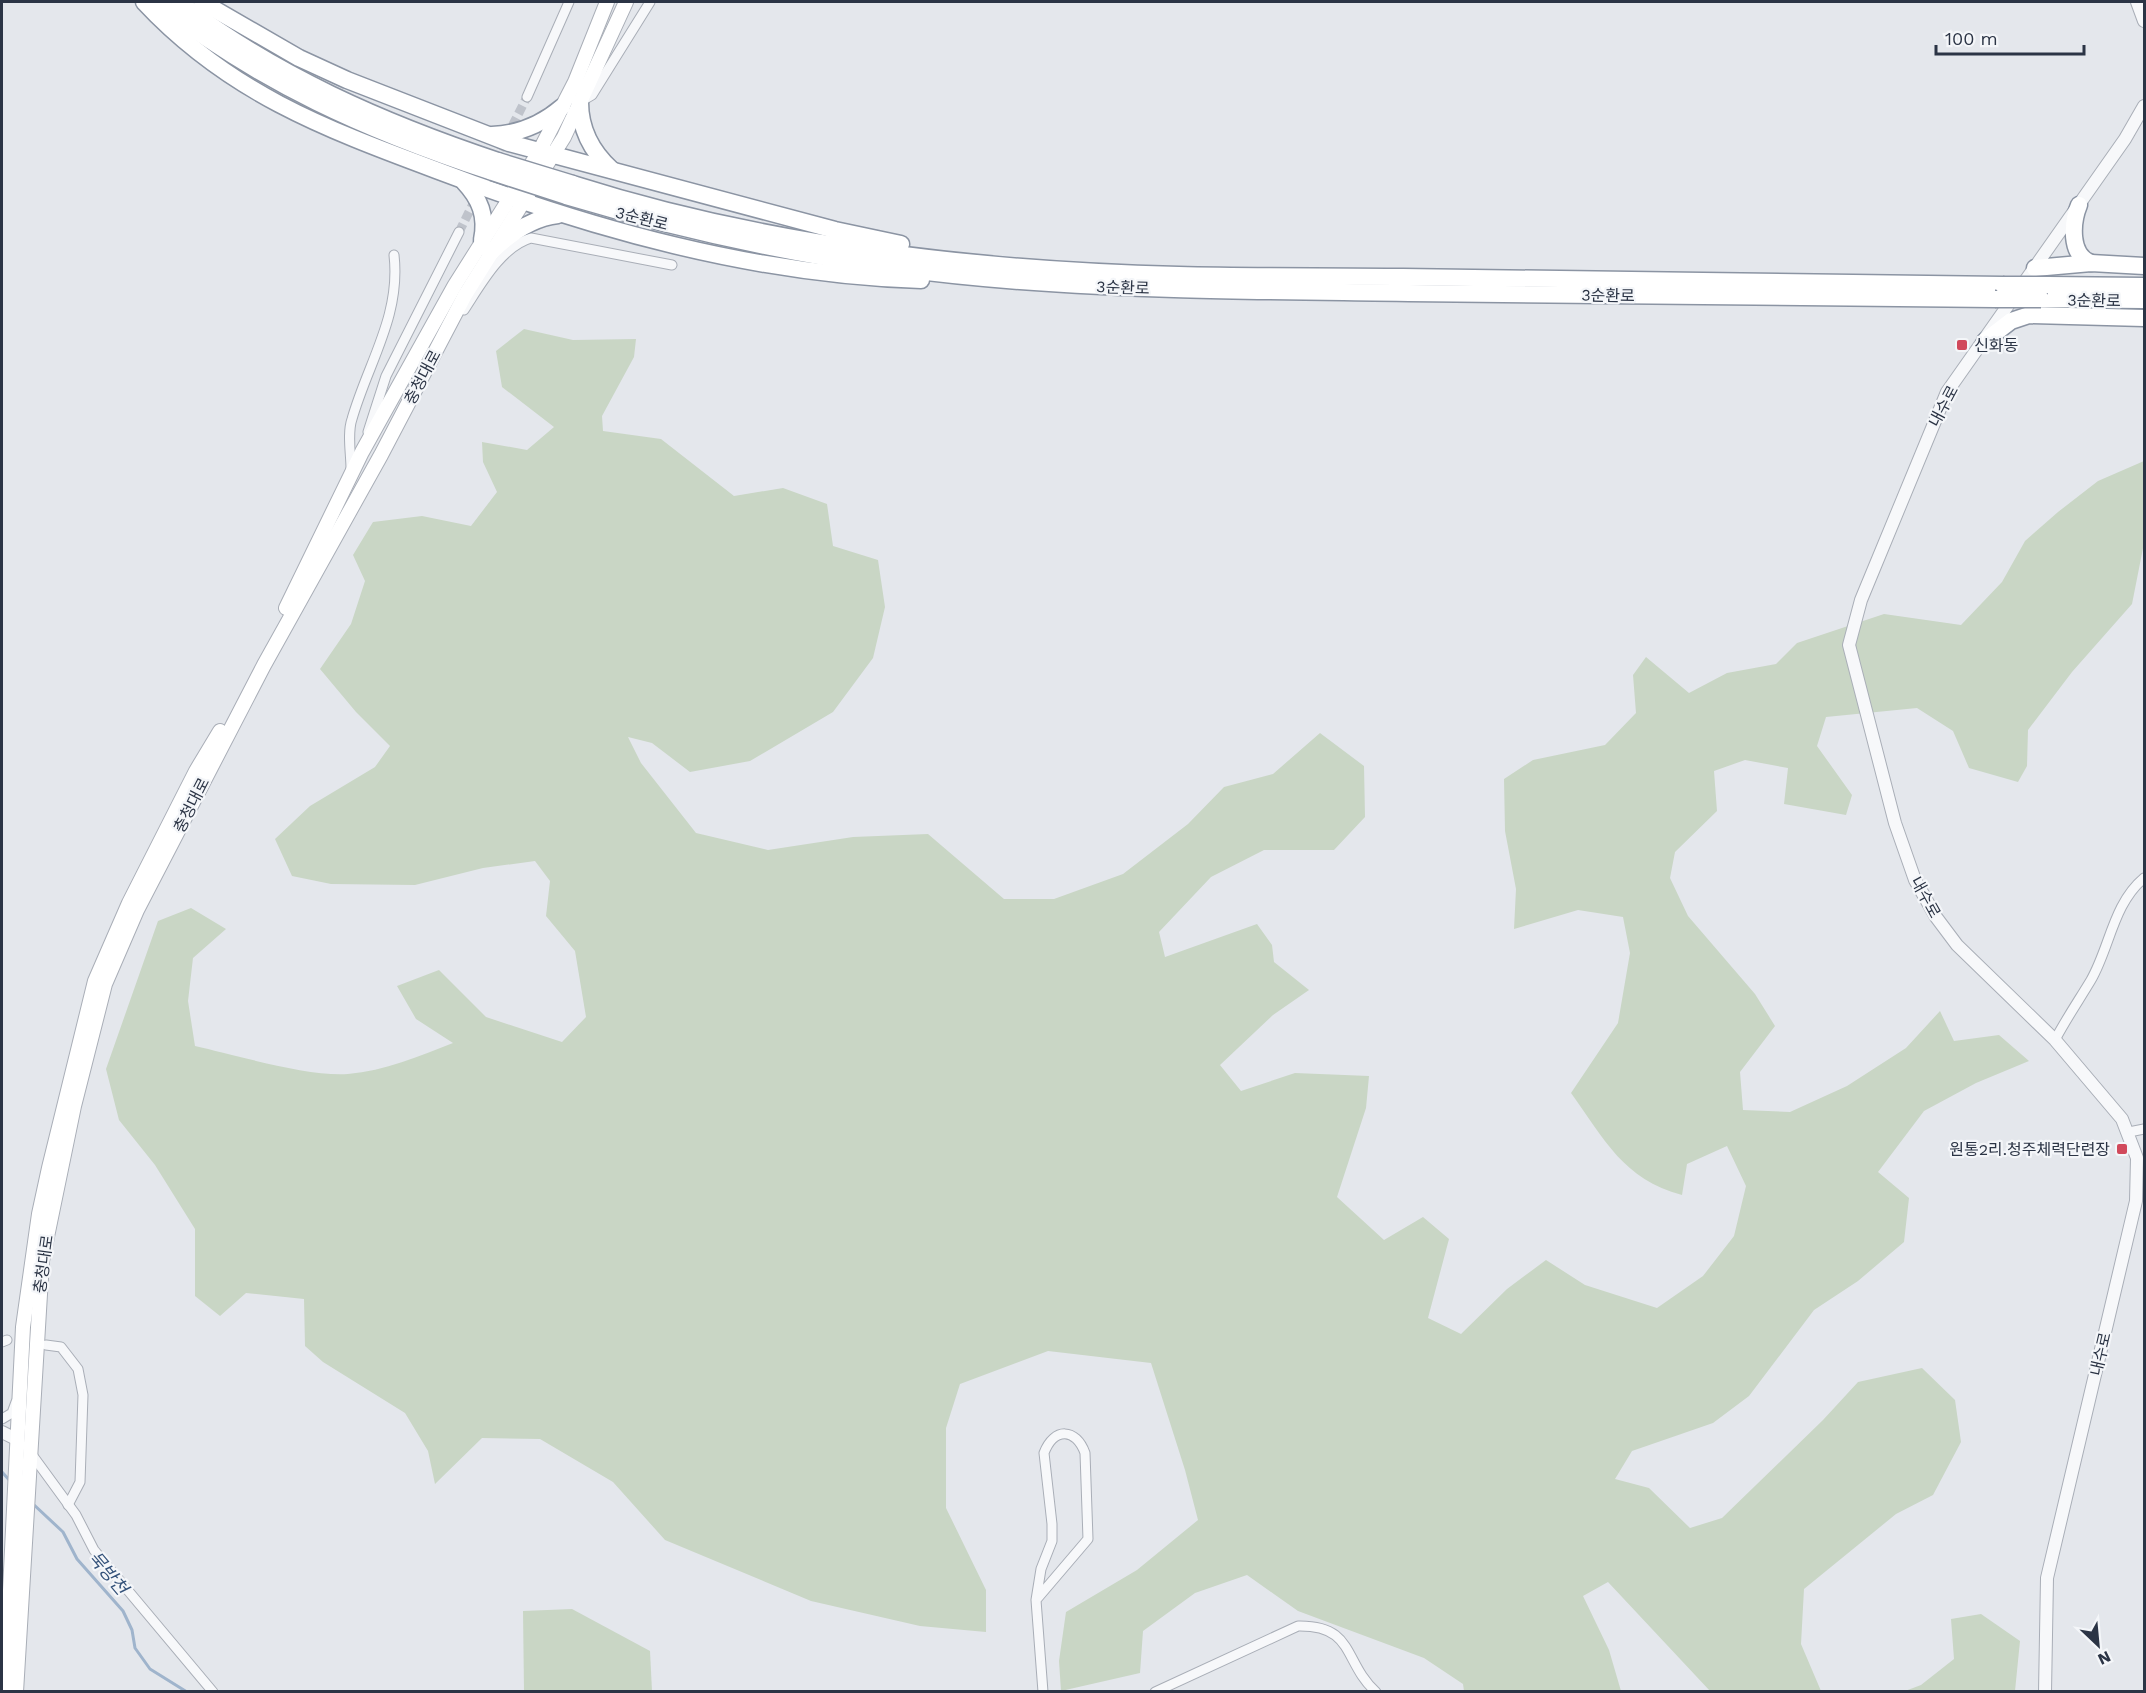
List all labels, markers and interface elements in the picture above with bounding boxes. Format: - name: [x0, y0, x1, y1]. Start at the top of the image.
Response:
- scale bar: [1936, 18, 2084, 56]
- text: 100 m: [1945, 28, 1998, 49]
- street label: 3순환로: [614, 203, 670, 234]
- street label: 3순환로: [1096, 277, 1150, 298]
- street label: 3순환로: [1581, 286, 1635, 305]
- street label: 3순환로: [2067, 291, 2121, 310]
- place label: 신화동: [1974, 336, 2018, 355]
- marker: 신화동: [1955, 338, 1969, 352]
- street label: 충청대로: [400, 347, 445, 408]
- street label: 내수로: [1925, 382, 1962, 430]
- street label: 충청대로: [170, 774, 213, 836]
- street label: 내수로: [1907, 873, 1945, 921]
- place label: 원통2리.청주체력단련장: [1949, 1140, 2110, 1159]
- marker: 원통2리.청주체력단련장: [2115, 1142, 2129, 1156]
- street label: 충청대로: [30, 1233, 57, 1295]
- street label: 내수로: [2086, 1330, 2115, 1378]
- water label: 묵방천: [84, 1547, 134, 1600]
- north arrow: [2068, 1615, 2128, 1675]
- text: N: [2095, 1647, 2114, 1669]

